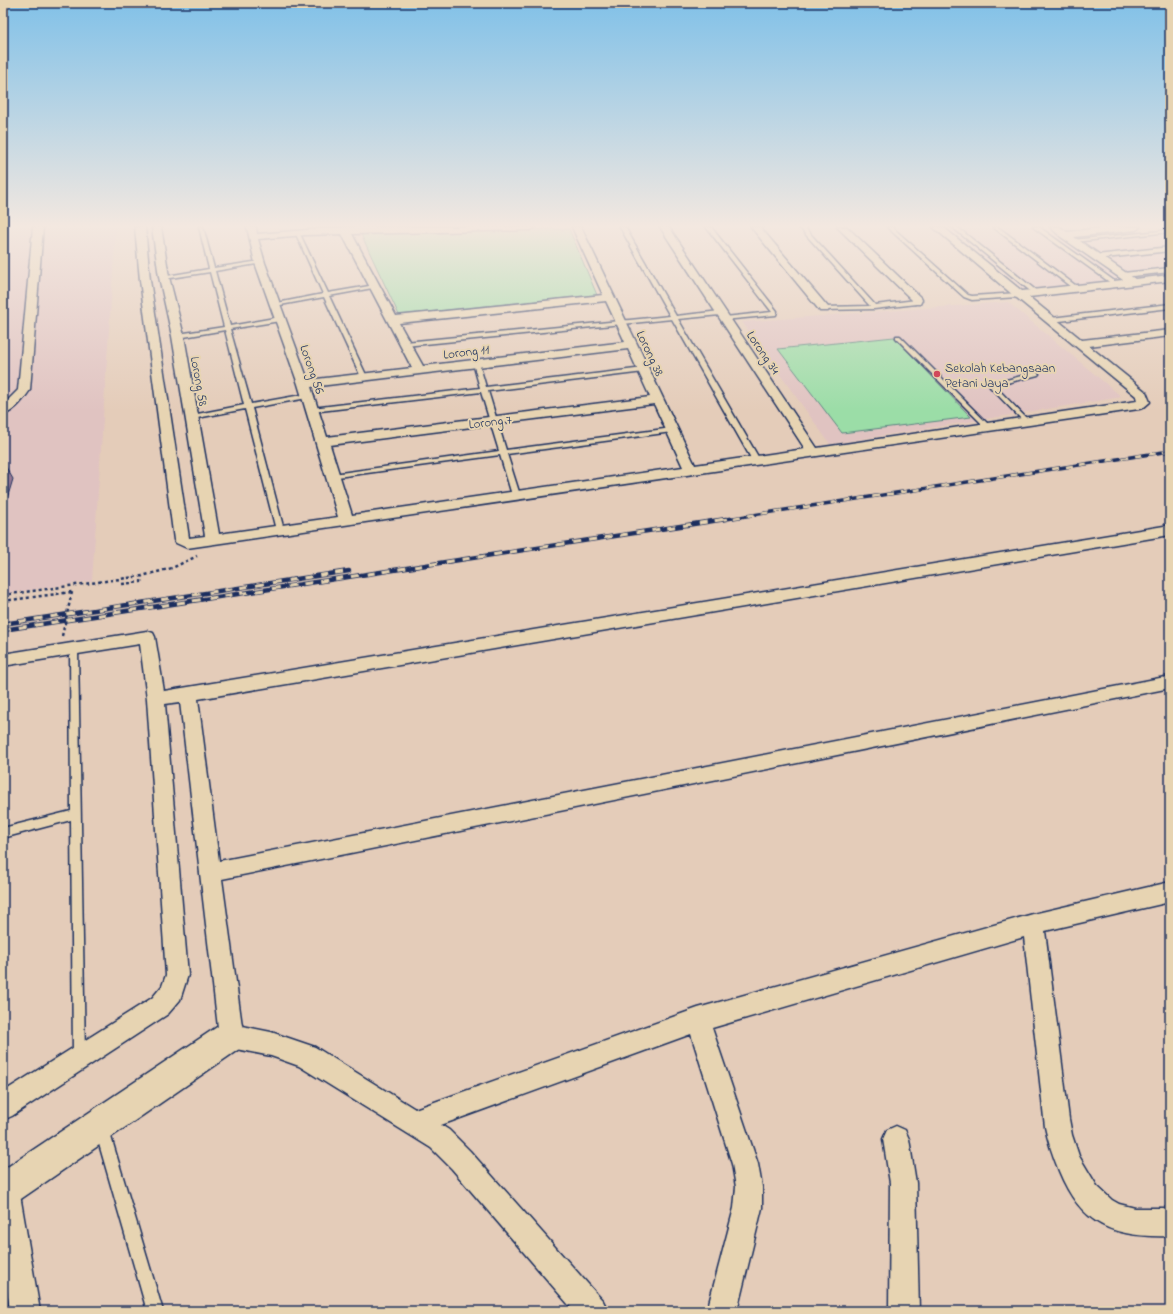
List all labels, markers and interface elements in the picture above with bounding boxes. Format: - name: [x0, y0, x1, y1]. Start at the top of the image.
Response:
- street label: Lorong 34: [740, 327, 785, 379]
- street label: Lorong 38: [630, 328, 668, 380]
- street label: Lorong 11: [442, 340, 490, 366]
- street label: Lorong 56: [293, 342, 329, 397]
- street label: Lorong 58: [184, 355, 212, 408]
- place label: Sekolah Kebangsaan Petani Jaya: [945, 359, 1055, 394]
- marker: Sekolah Kebangsaan Petani Jaya: [932, 369, 942, 379]
- street label: Lorong 7: [468, 410, 514, 436]

